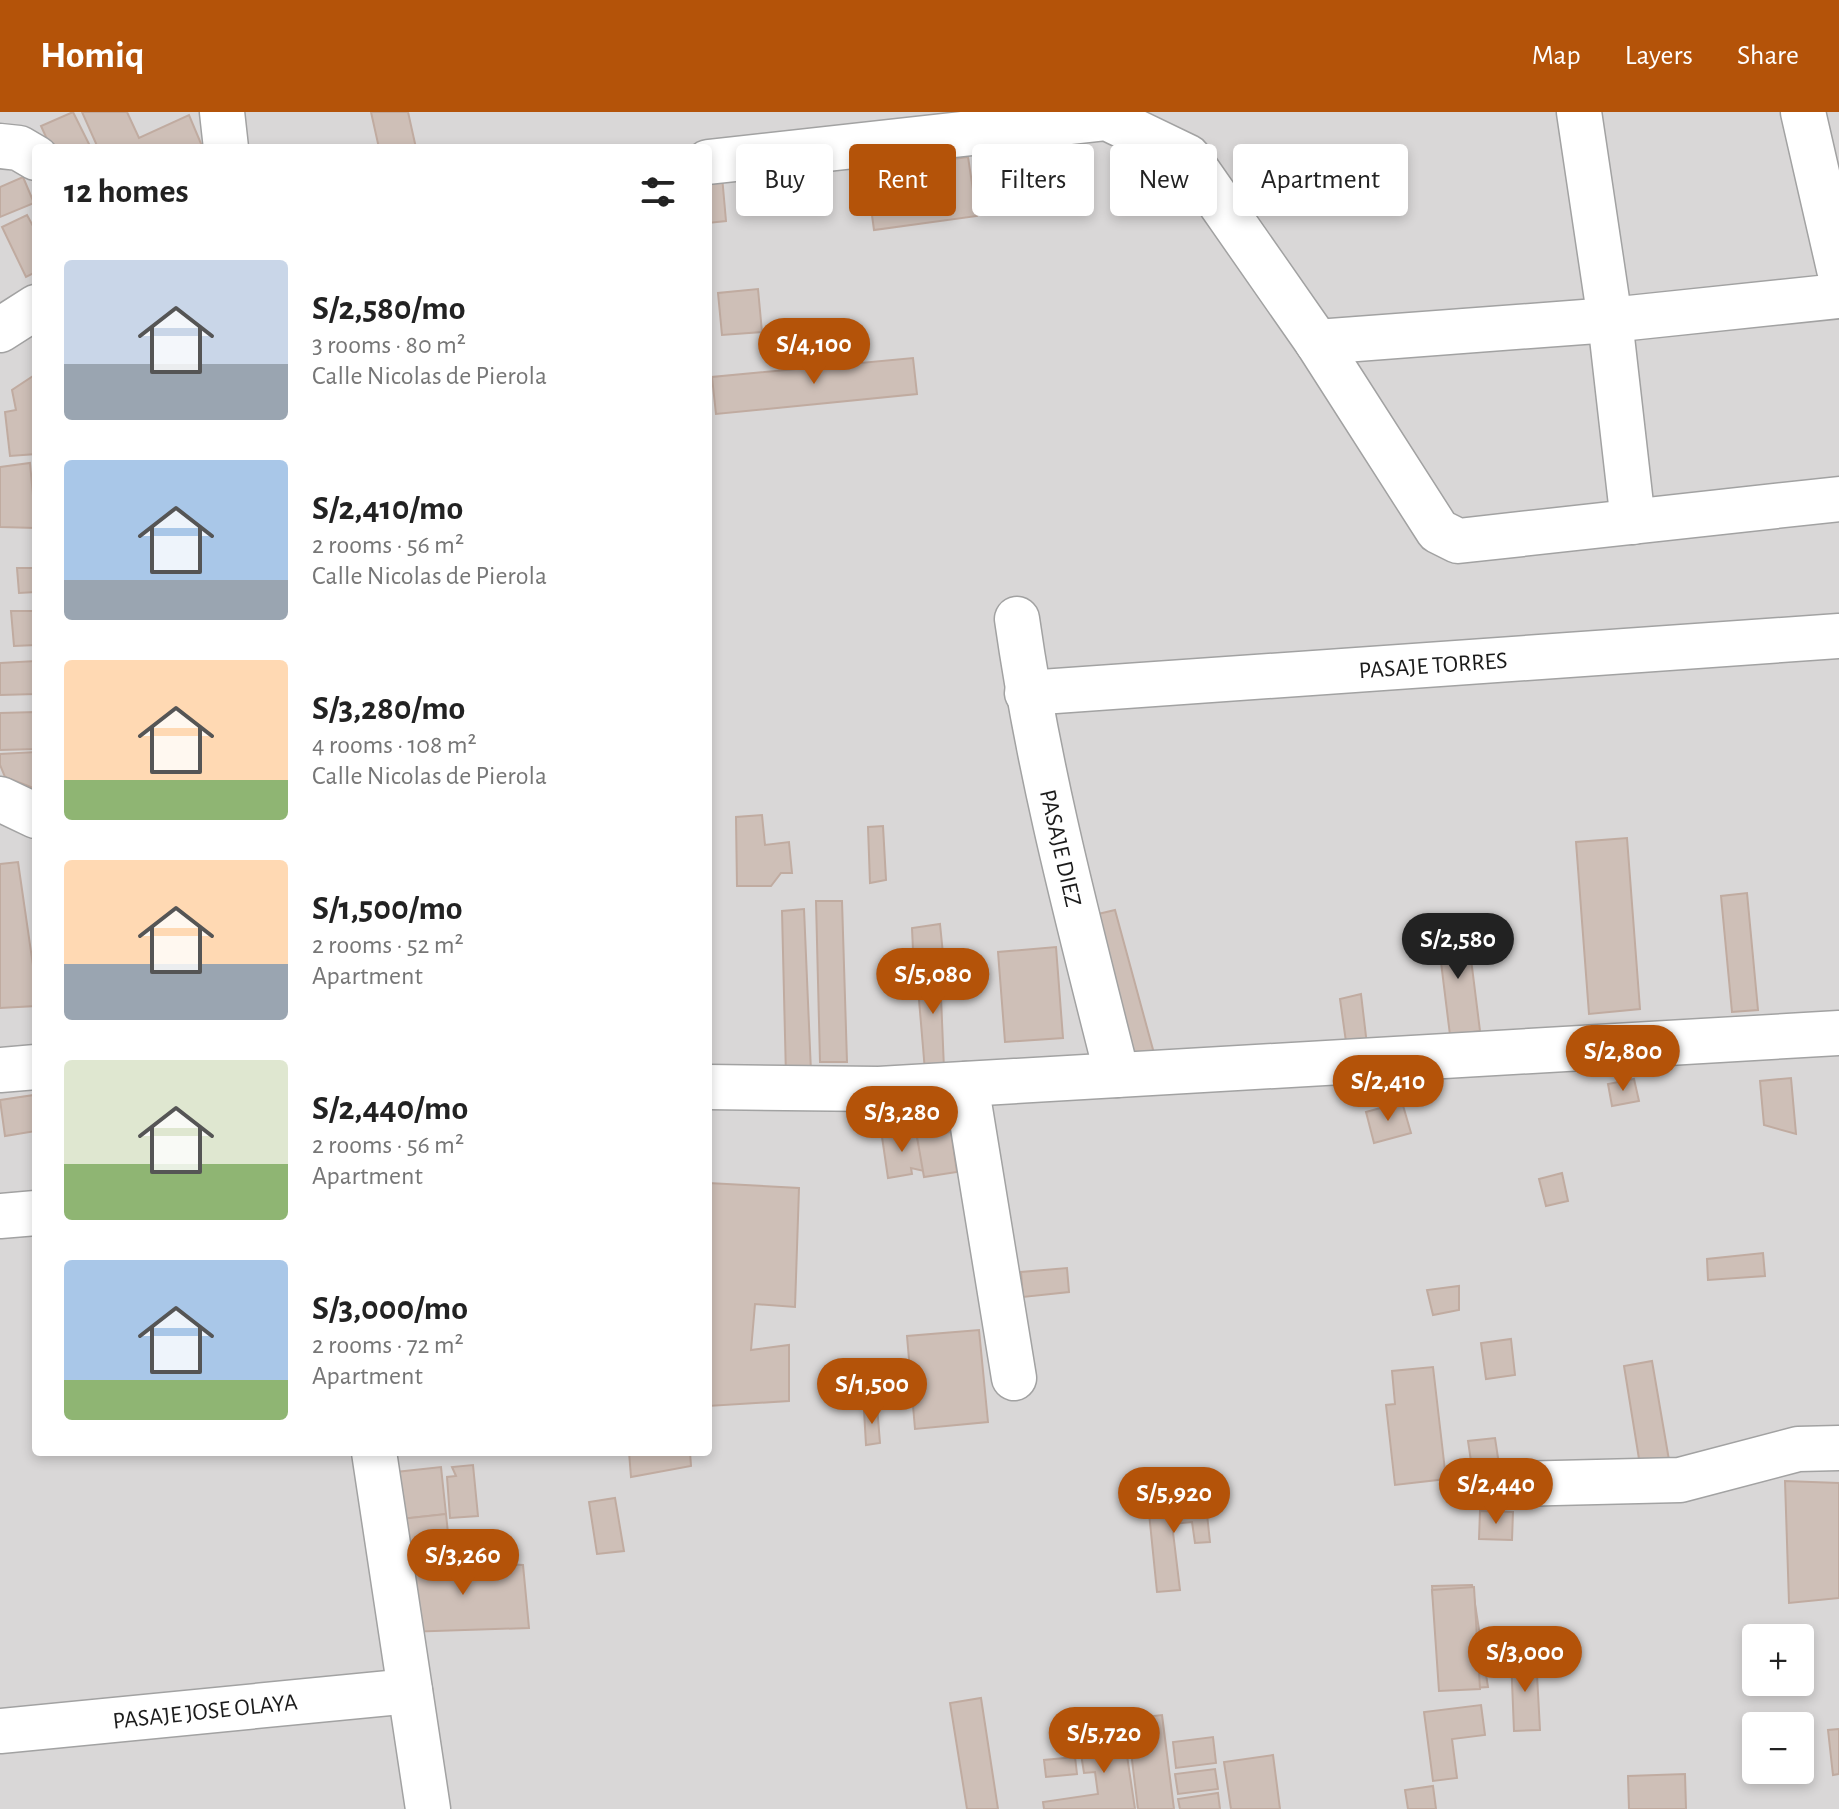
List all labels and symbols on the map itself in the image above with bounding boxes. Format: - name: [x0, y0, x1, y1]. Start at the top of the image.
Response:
- pin: S/4,100: [740, 318, 888, 386]
- street label: PASAJE TORRES: [1358, 649, 1508, 683]
- street label: PASAJE DIEZ: [1035, 787, 1085, 909]
- pin: S/2,580: [1384, 913, 1532, 981]
- pin: S/5,080: [859, 948, 1007, 1016]
- pin: S/2,800: [1549, 1025, 1697, 1093]
- pin: S/2,410: [1314, 1055, 1462, 1123]
- pin: S/3,280: [828, 1086, 976, 1154]
- pin: S/1,500: [798, 1358, 946, 1426]
- pin: S/2,440: [1422, 1458, 1570, 1526]
- pin: S/5,920: [1100, 1467, 1248, 1535]
- pin: S/3,260: [389, 1529, 537, 1597]
- pin: S/3,000: [1451, 1626, 1599, 1694]
- street label: PASAJE JOSE OLAYA: [111, 1690, 299, 1734]
- pin: S/5,720: [1030, 1707, 1178, 1775]

